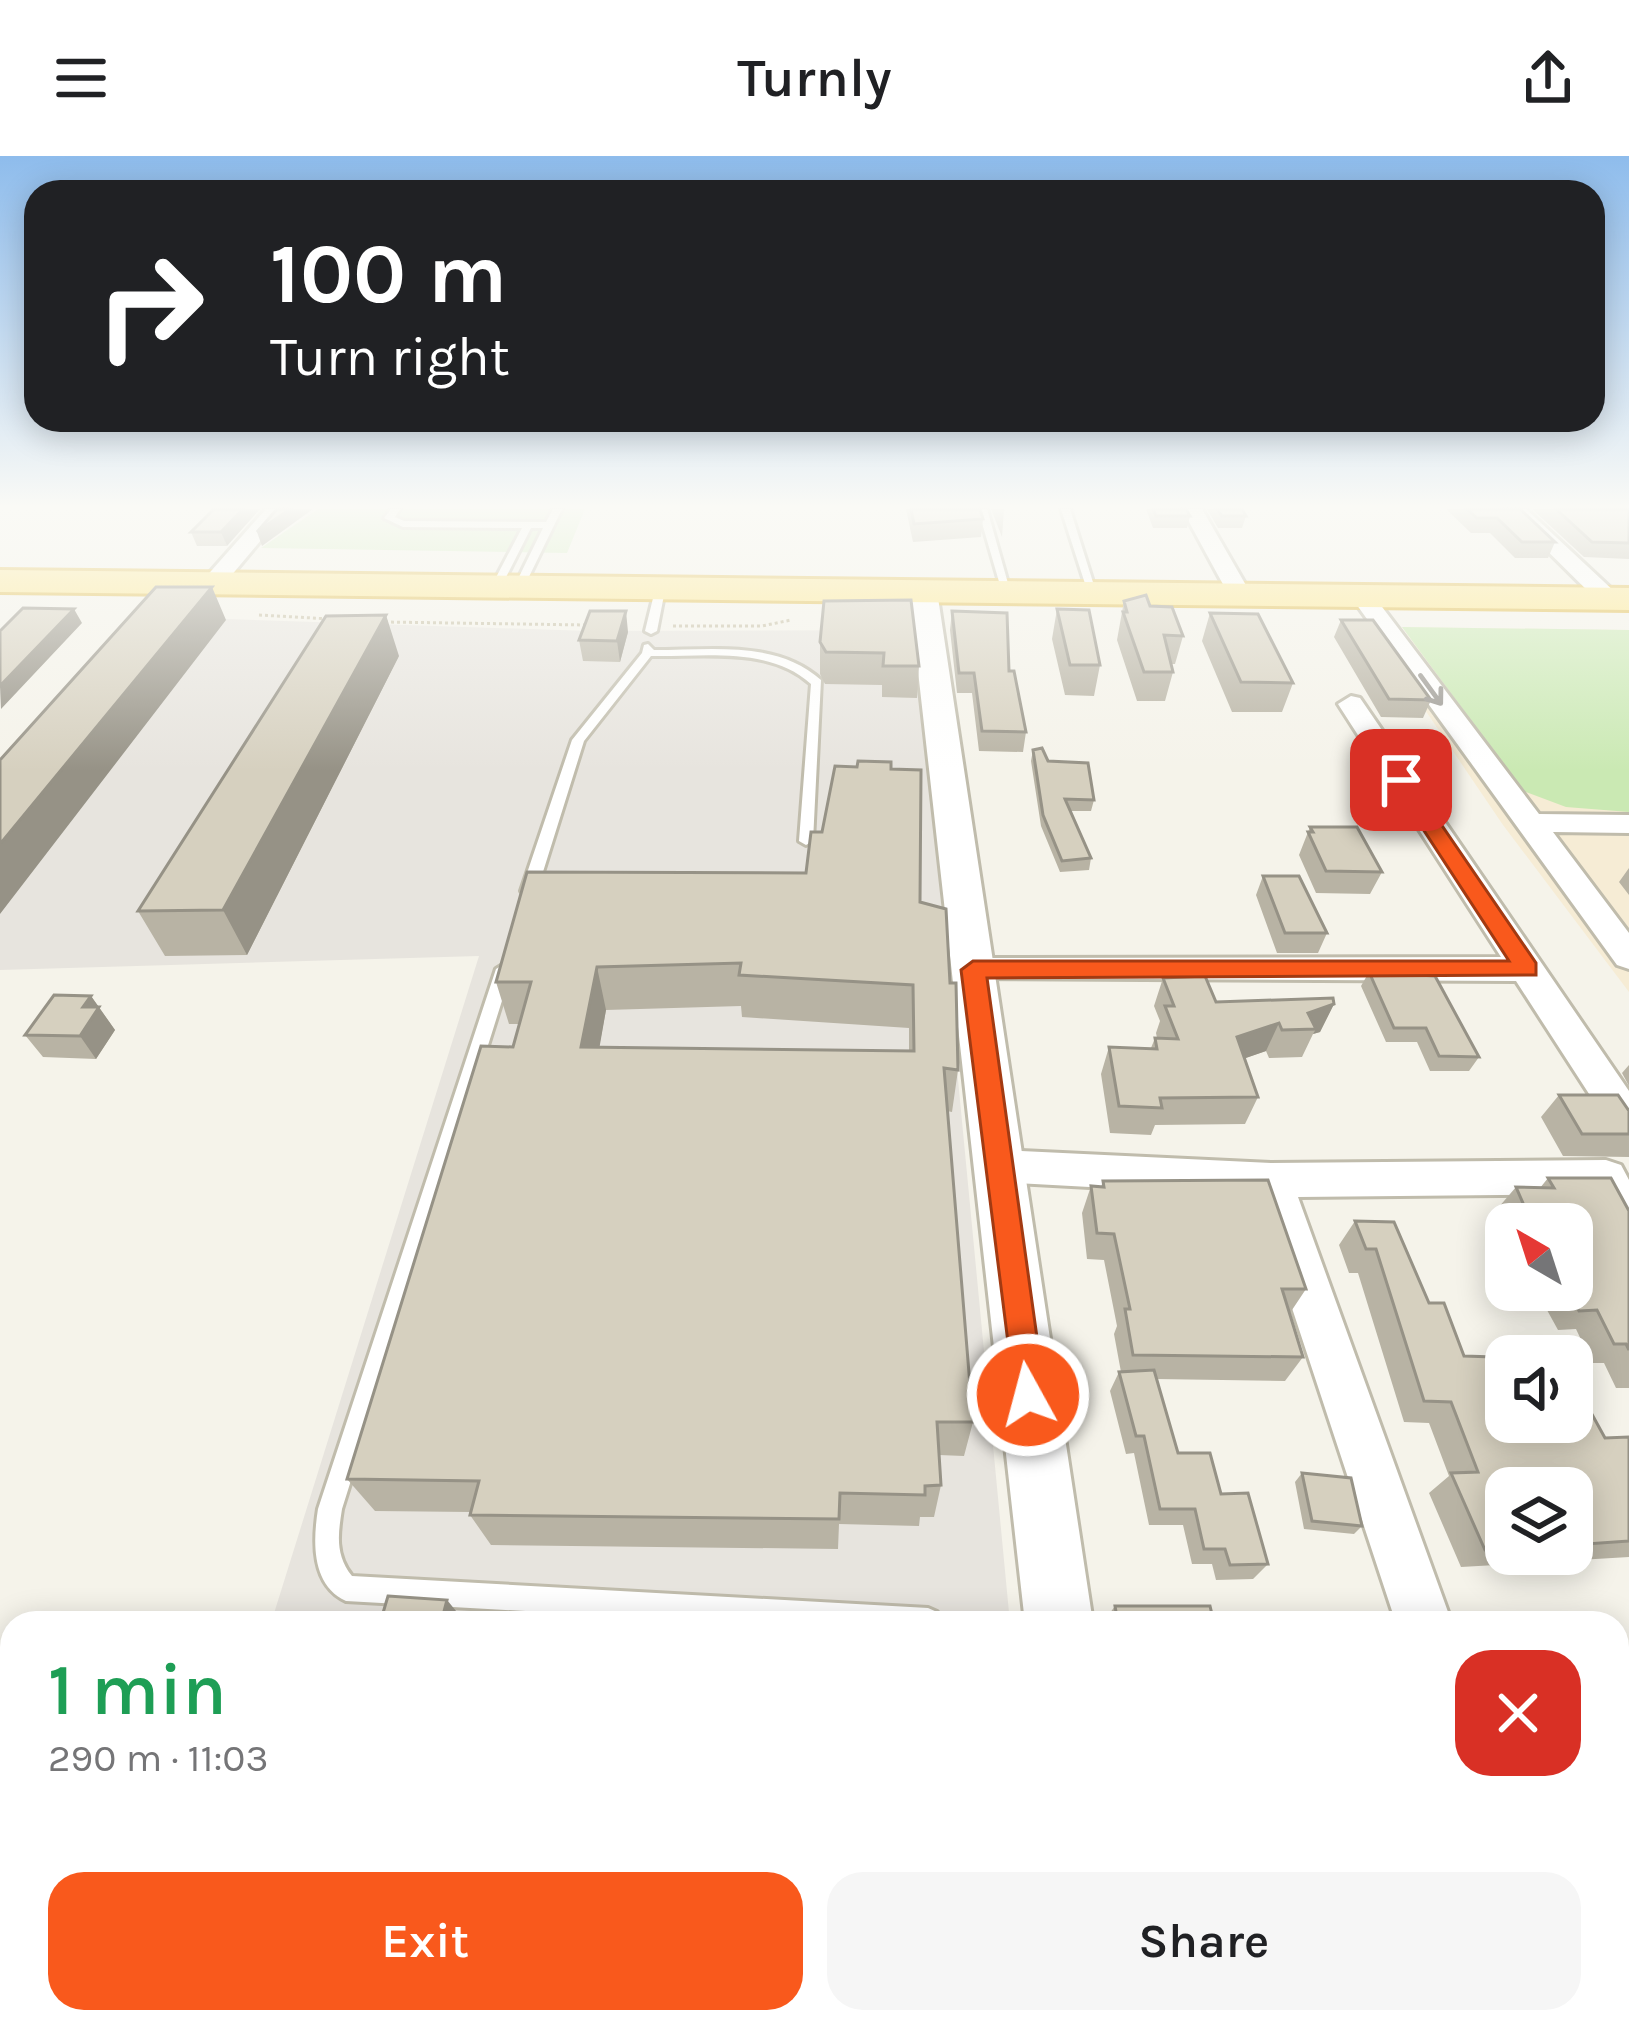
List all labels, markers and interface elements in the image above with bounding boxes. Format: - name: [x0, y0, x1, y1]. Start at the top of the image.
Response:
- icon: menu: [48, 45, 114, 111]
- icon: share: [1515, 45, 1581, 111]
- text: Turnly: [737, 46, 892, 110]
- text: 100 m: [270, 225, 507, 323]
- icon: right: [72, 228, 228, 384]
- text: Turn right: [270, 325, 510, 389]
- one-way arrow: [1417, 673, 1443, 706]
- pin: [1350, 729, 1452, 831]
- icon: arrive: [1368, 747, 1434, 813]
- north arrow: [1485, 1203, 1593, 1311]
- map controls: [1485, 1203, 1593, 1575]
- position arrow: [965, 1332, 1091, 1458]
- button: sound: [1485, 1335, 1593, 1443]
- button: layers: [1485, 1467, 1593, 1575]
- text: 1 min: [48, 1648, 227, 1732]
- button: close: [1455, 1650, 1581, 1776]
- text: 290 m · 11:03: [48, 1735, 269, 1781]
- button: Exit: [48, 1872, 803, 2010]
- button: Share: [827, 1872, 1581, 2010]

